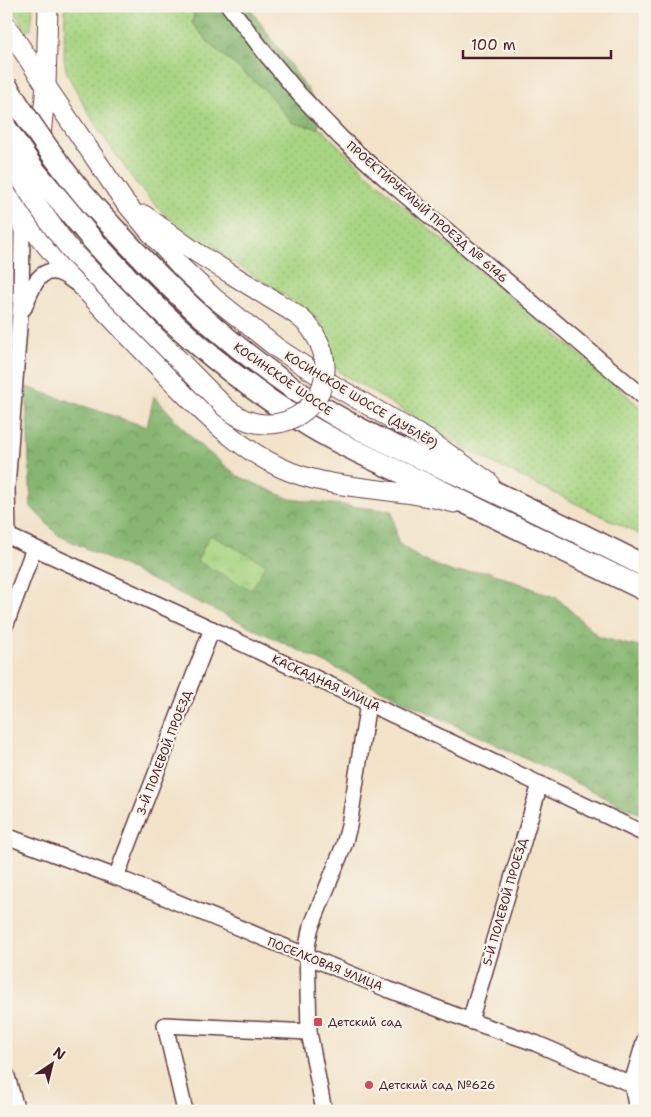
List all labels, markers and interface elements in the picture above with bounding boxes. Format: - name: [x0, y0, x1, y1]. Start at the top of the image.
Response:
- scale bar: [463, 28, 611, 60]
- text: 100 m: [471, 35, 516, 55]
- street label: ПРОЕКТИРУЕМЫЙ ПРОЕЗД № 6146: [343, 138, 511, 286]
- street label: КОСИНСКОЕ ШОССЕ: [230, 339, 336, 419]
- street label: КОСИНСКОЕ ШОССЕ (ДУБЛЁР): [281, 348, 441, 452]
- street label: КАСКАДНАЯ УЛИЦА: [269, 651, 383, 715]
- street label: 3-Й ПОЛЕВОЙ ПРОЕЗД: [133, 688, 195, 818]
- street label: 5-Й ПОЛЕВОЙ ПРОЕЗД: [479, 836, 531, 968]
- street label: ПОСЕЛКОВАЯ УЛИЦА: [265, 934, 385, 995]
- place label: Детский сад: [328, 1014, 402, 1030]
- marker: Детский сад: [312, 1016, 324, 1028]
- north arrow: [28, 1040, 78, 1090]
- text: N: [50, 1043, 69, 1064]
- place label: Детский сад №626: [379, 1077, 495, 1093]
- marker: Детский сад №626: [363, 1079, 375, 1091]

